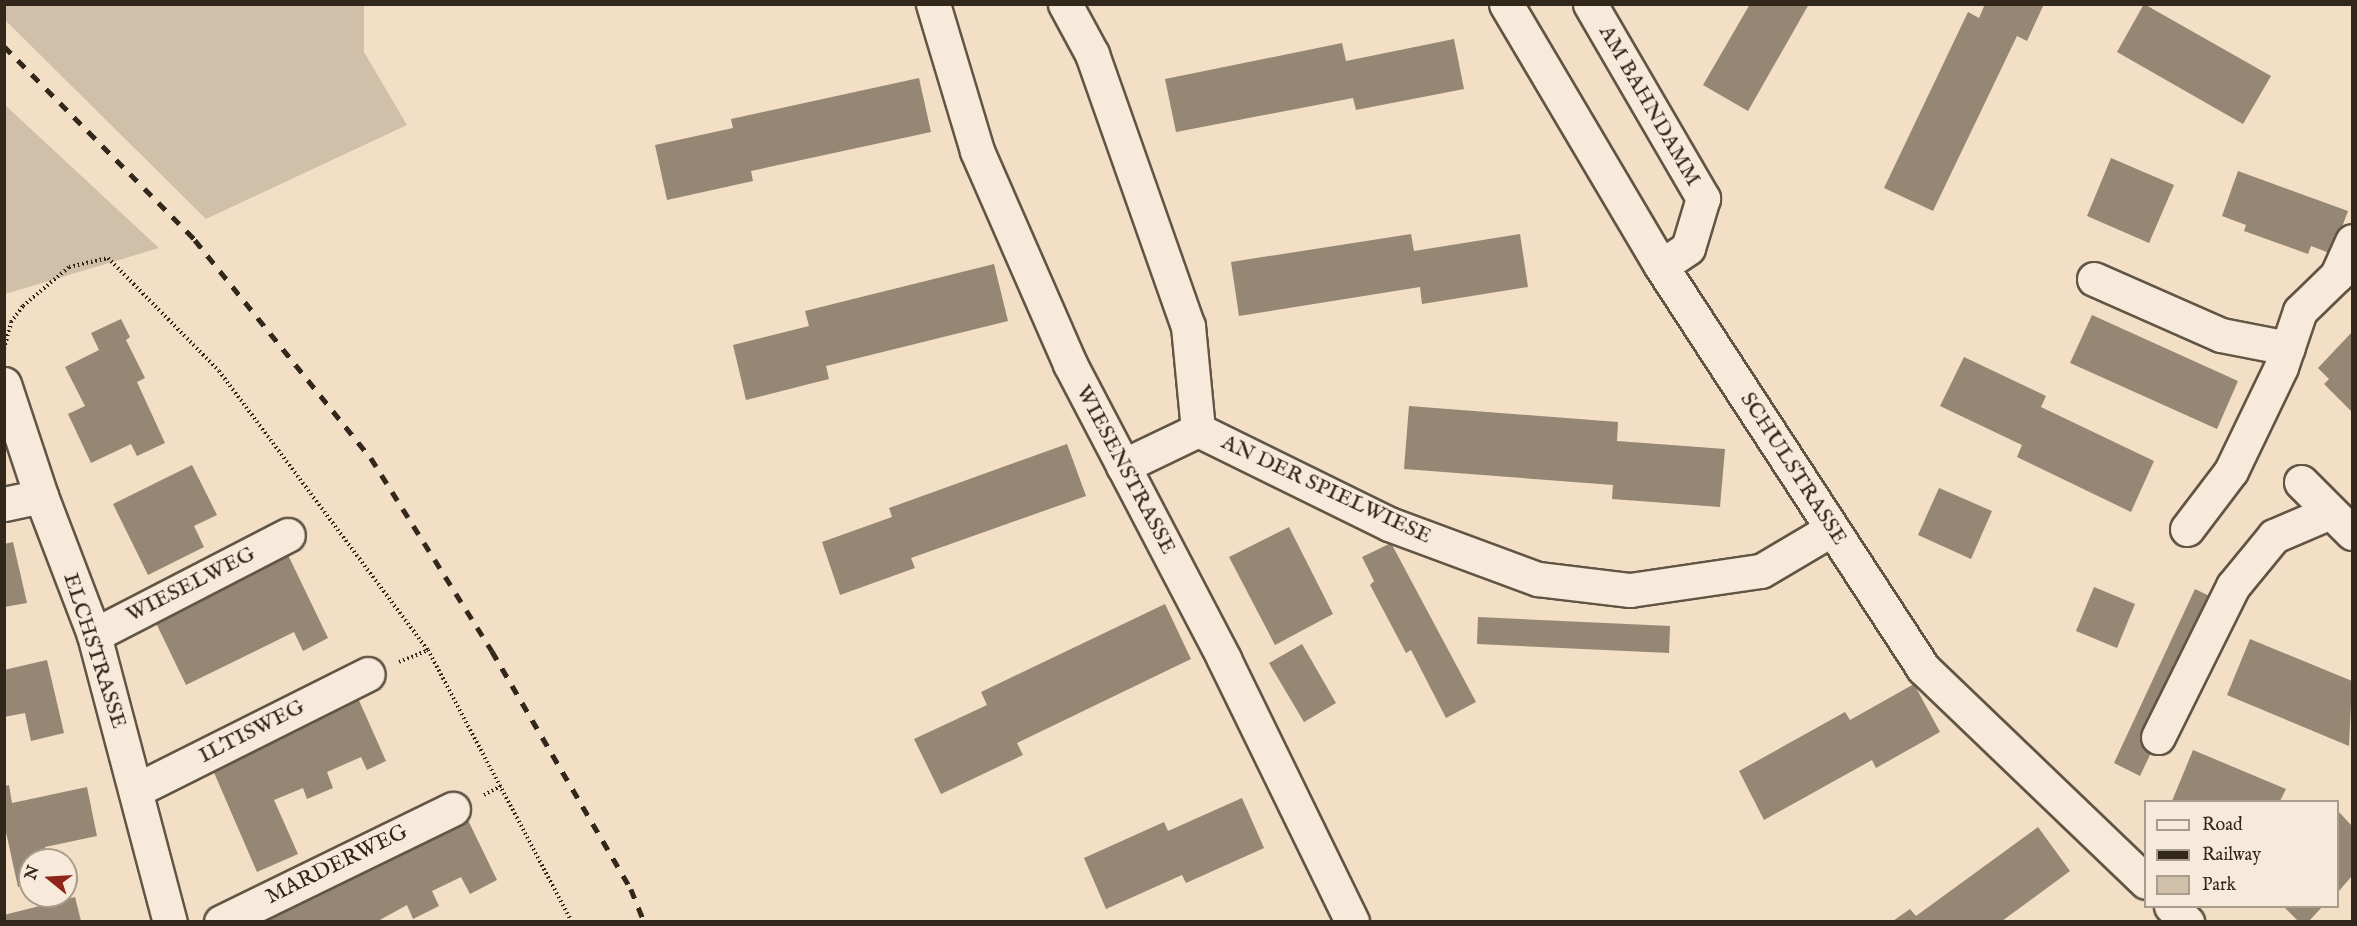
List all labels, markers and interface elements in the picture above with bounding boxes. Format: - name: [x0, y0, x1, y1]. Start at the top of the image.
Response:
- street label: AM BAHNDAMM: [1592, 21, 1706, 191]
- street label: WIESENSTRASSE: [1069, 381, 1181, 559]
- street label: SCHULSTRASSE: [1734, 388, 1852, 550]
- street label: AN DER SPIELWIESE: [1217, 430, 1435, 550]
- street label: WIESELWEG: [122, 541, 260, 629]
- street label: ELCHSTRASSE: [56, 570, 132, 732]
- street label: ILTISWEG: [195, 694, 309, 770]
- legend: [2144, 800, 2339, 908]
- text: Road: [2202, 814, 2243, 837]
- street label: MARDERWEG: [262, 819, 412, 911]
- text: Railway: [2202, 844, 2261, 867]
- north arrow: [18, 848, 78, 908]
- text: N: [21, 863, 44, 883]
- text: Park: [2202, 874, 2236, 897]

